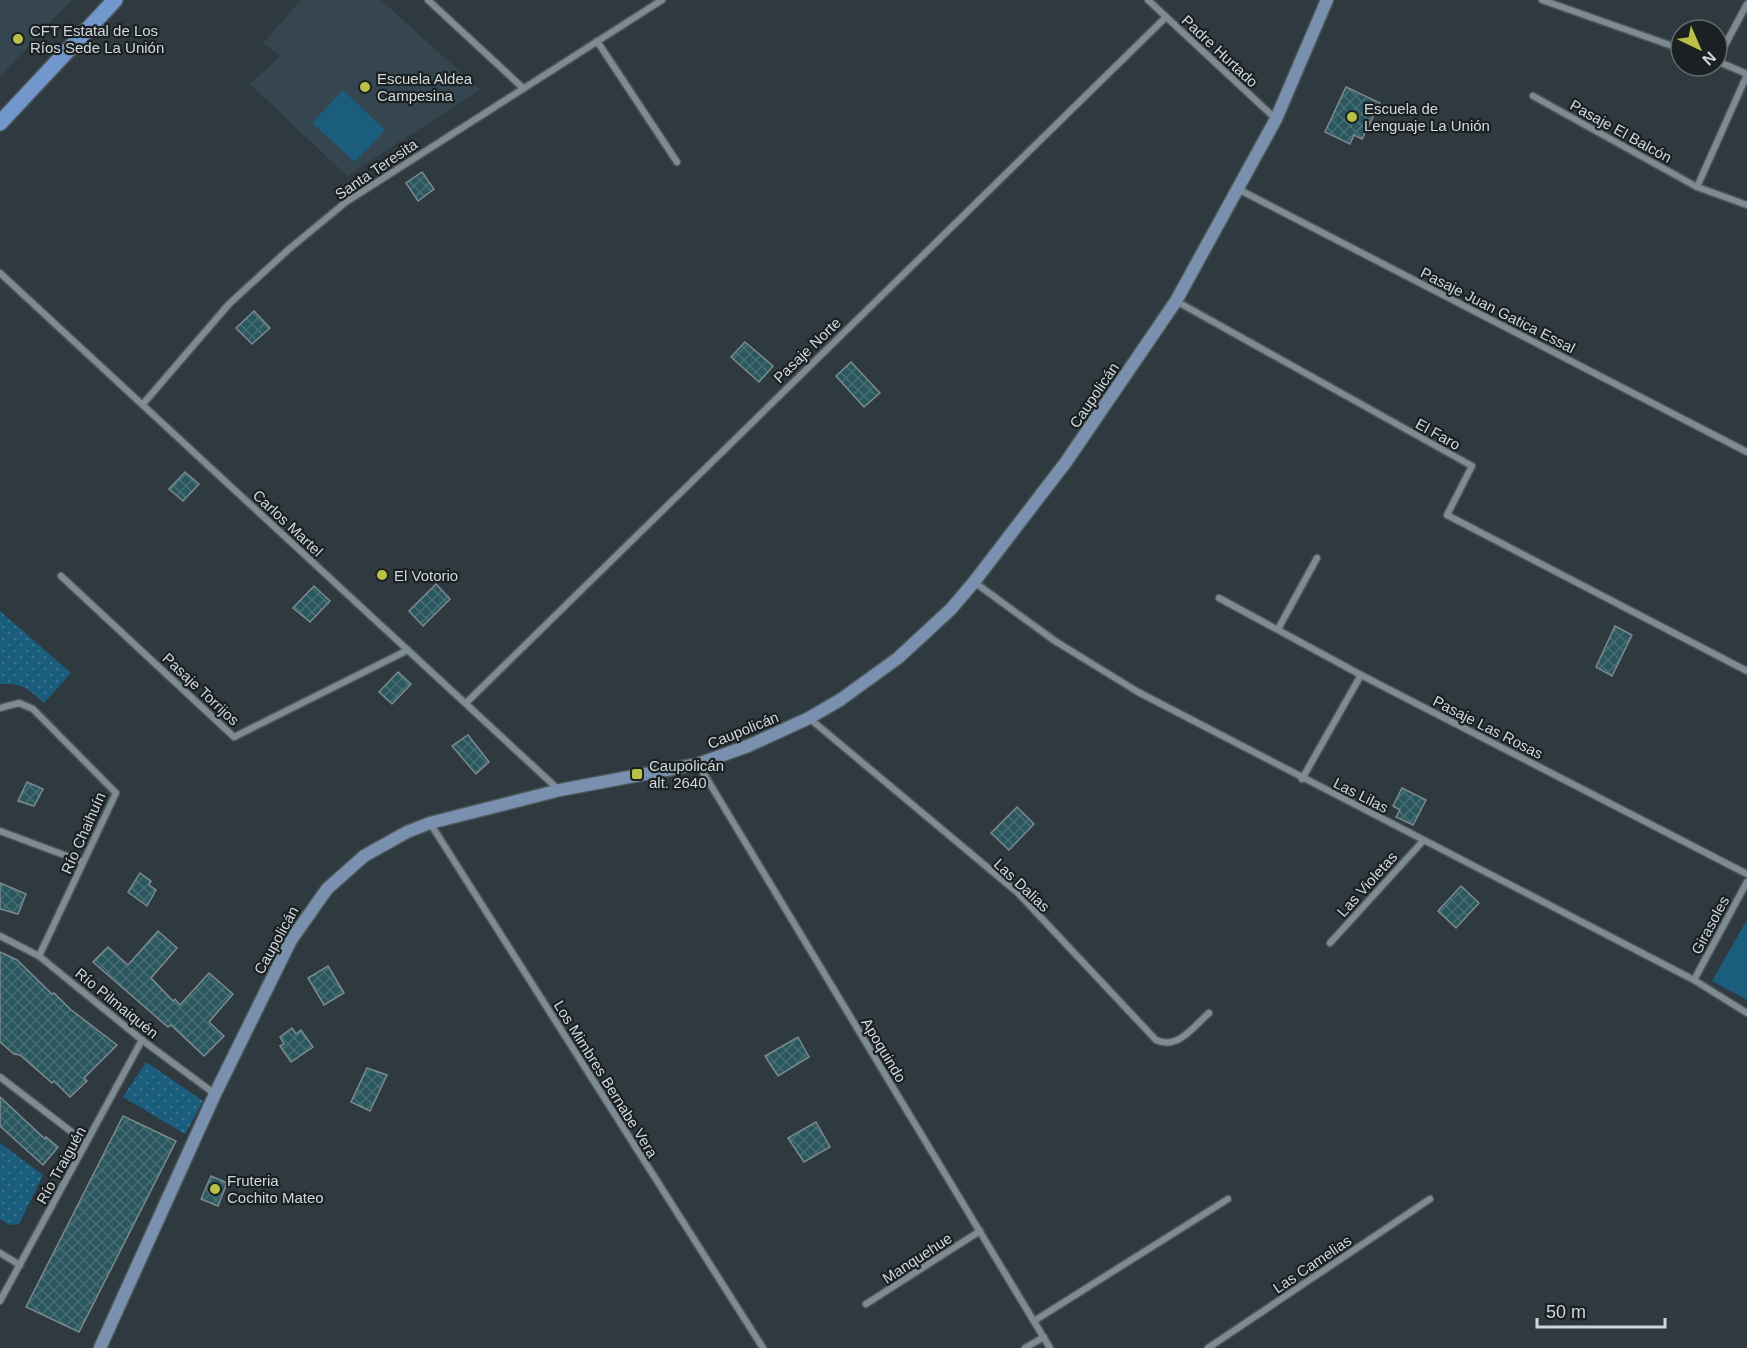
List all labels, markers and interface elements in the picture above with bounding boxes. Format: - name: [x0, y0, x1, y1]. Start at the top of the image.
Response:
- street label: Padre Hurtado: [1179, 12, 1261, 90]
- north arrow: [1669, 18, 1729, 78]
- place label: CFT Estatal de Los Ríos Sede La Unión: [30, 22, 164, 56]
- marker: CFT Estatal de Los Ríos Sede La Unión: [11, 32, 25, 46]
- text: N: [1699, 48, 1719, 69]
- place label: Escuela Aldea Campesina: [377, 70, 473, 104]
- marker: Escuela Aldea Campesina: [358, 80, 372, 94]
- street label: Pasaje El Balcón: [1567, 96, 1675, 166]
- place label: Escuela de Lenguaje La Unión: [1364, 100, 1490, 134]
- marker: Escuela de Lenguaje La Unión: [1345, 110, 1359, 124]
- street label: Santa Teresita: [332, 135, 421, 203]
- street label: Pasaje Juan Gatica Essal: [1418, 264, 1578, 356]
- street label: Pasaje Norte: [770, 314, 844, 386]
- street label: Caupolicán: [1066, 359, 1122, 431]
- street label: El Faro: [1413, 415, 1463, 453]
- street label: Carlos Martel: [250, 486, 326, 560]
- place label: El Votorio: [394, 567, 458, 584]
- marker: El Votorio: [375, 568, 389, 582]
- street label: Pasaje Torrijos: [159, 649, 243, 729]
- street label: Pasaje Las Rosas: [1430, 692, 1546, 762]
- street label: Caupolicán: [705, 708, 781, 752]
- place label: Caupolicán alt. 2640: [649, 757, 724, 791]
- marker: Caupolicán alt. 2640: [630, 767, 644, 781]
- street label: Las Lilas: [1331, 774, 1391, 816]
- street label: Río Chaihuín: [57, 790, 109, 876]
- street label: Las Violetas: [1333, 848, 1401, 920]
- street label: Las Dalias: [991, 855, 1053, 915]
- street label: Girasoles: [1688, 893, 1732, 957]
- street label: Caupolicán: [250, 903, 302, 977]
- street label: Río Pilmaiquén: [72, 964, 162, 1042]
- street label: Los Mimbres Bernabe Vera: [551, 997, 662, 1161]
- street label: Apoquindo: [858, 1015, 910, 1085]
- street label: Río Traiguén: [33, 1123, 89, 1207]
- place label: Fruteria Cochito Mateo: [227, 1172, 324, 1206]
- marker: Fruteria Cochito Mateo: [208, 1182, 222, 1196]
- street label: Manquehue: [879, 1229, 955, 1287]
- street label: Las Camelias: [1270, 1232, 1354, 1296]
- scale bar: [1537, 1291, 1664, 1329]
- text: 50 m: [1546, 1302, 1586, 1322]

